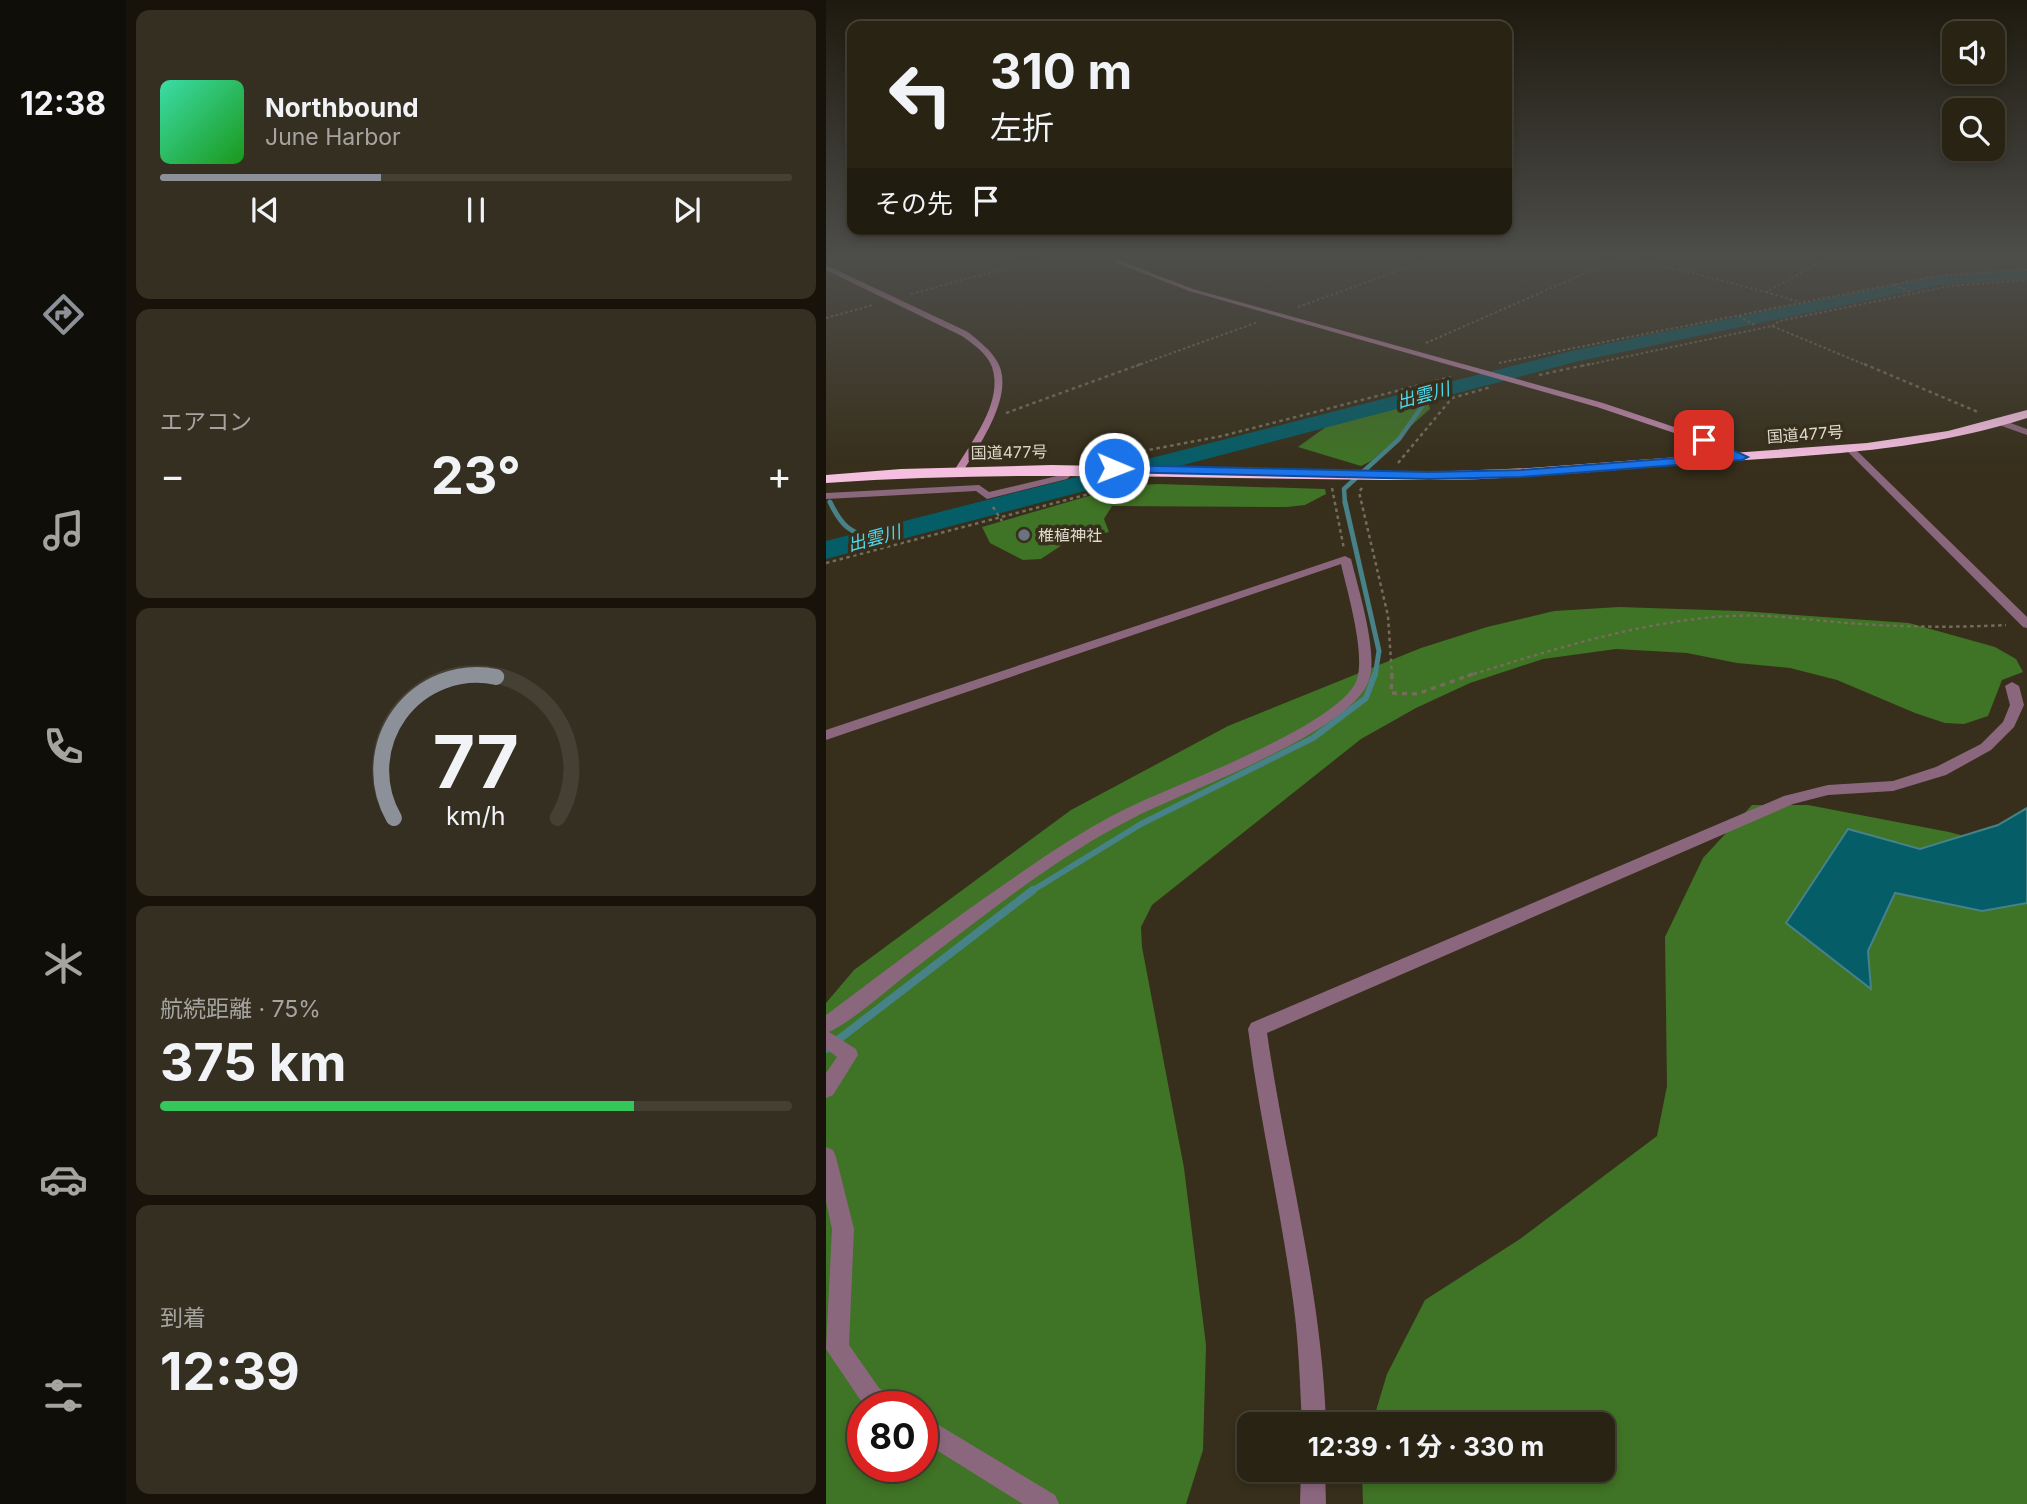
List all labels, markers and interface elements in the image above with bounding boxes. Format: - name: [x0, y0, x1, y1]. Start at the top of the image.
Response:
- map controls: [1942, 21, 2005, 161]
- button: sound: [1942, 21, 2005, 84]
- text: 310 m: [990, 42, 1132, 101]
- icon: left: [875, 49, 966, 140]
- text: 12:38: [20, 84, 106, 123]
- text: Northbound: [265, 92, 419, 123]
- button: search: [1942, 98, 2005, 161]
- text: 左折: [990, 108, 1054, 147]
- text: June Harbor: [265, 123, 401, 151]
- icon: arrive: [967, 182, 1005, 220]
- text: その先: [875, 188, 953, 219]
- icon: previous: [246, 191, 284, 229]
- icon: pause: [457, 191, 495, 229]
- icon: next: [668, 191, 706, 229]
- icon: directions: [39, 290, 88, 339]
- water label: 出雲川: [1394, 377, 1454, 412]
- text: エアコン: [160, 408, 252, 436]
- pin: [1674, 410, 1734, 470]
- icon: arrive: [1685, 421, 1723, 459]
- street label: 国道477号: [1766, 421, 1844, 447]
- position arrow: [1077, 431, 1151, 505]
- street label: 国道477号: [970, 441, 1048, 463]
- text: 23°: [431, 444, 521, 507]
- text: −: [160, 452, 185, 498]
- text: +: [767, 452, 792, 498]
- icon: music: [39, 506, 88, 555]
- water label: 出雲川: [845, 520, 905, 555]
- place label: 椎植神社: [1038, 525, 1102, 545]
- marker: 椎植神社: [1016, 527, 1032, 543]
- text: 77: [433, 717, 519, 806]
- icon: phone: [39, 722, 88, 771]
- text: km/h: [446, 801, 506, 831]
- icon: climate: [39, 939, 88, 988]
- text: 航続距離 · 75%: [160, 995, 321, 1023]
- text: 375 km: [160, 1031, 346, 1094]
- icon: car: [39, 1155, 88, 1204]
- text: 到着: [160, 1304, 206, 1332]
- text: 12:39: [160, 1340, 300, 1403]
- icon: filters: [39, 1371, 88, 1420]
- speed limit sign: 80: [847, 1391, 938, 1482]
- text: 12:39 · 1 分 · 330 m: [1308, 1431, 1544, 1462]

